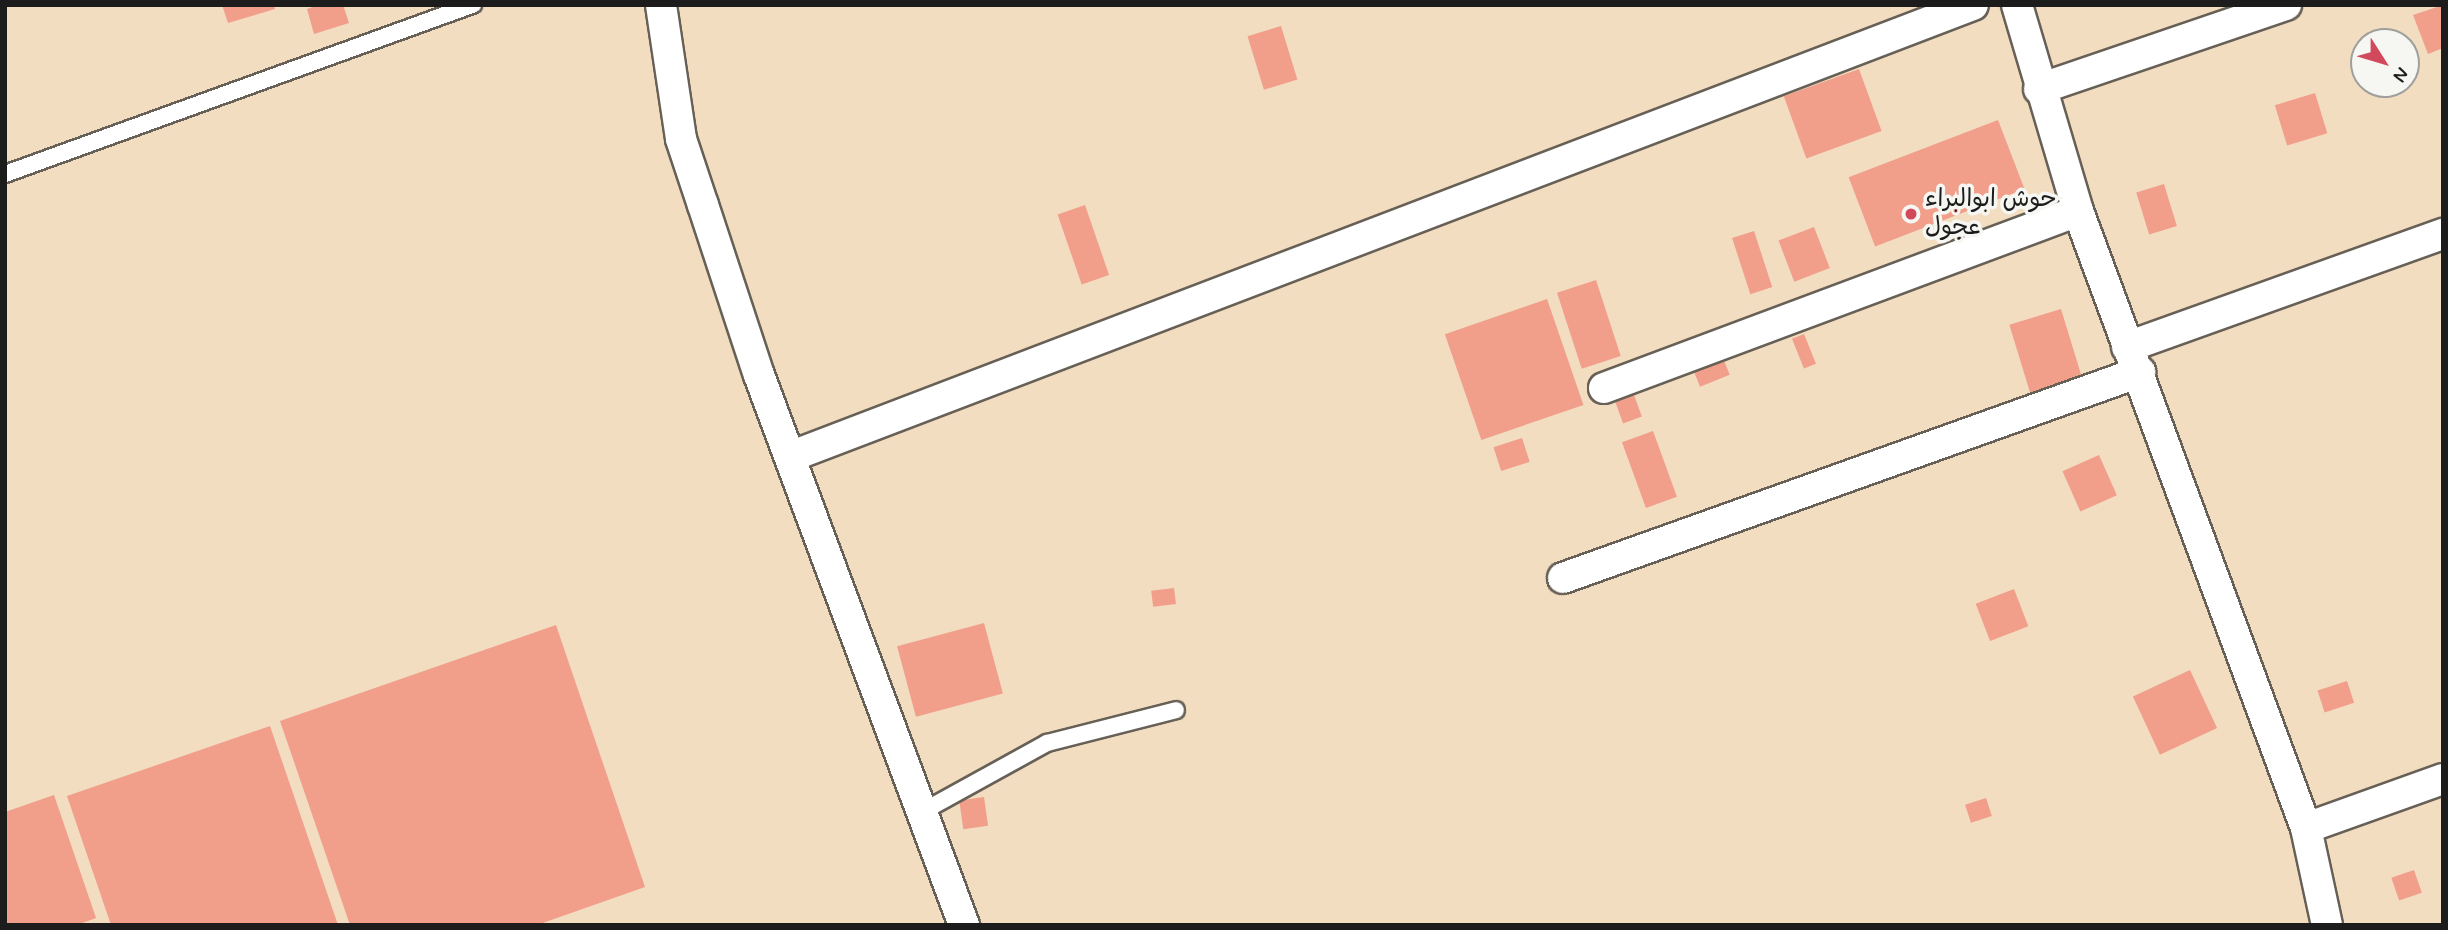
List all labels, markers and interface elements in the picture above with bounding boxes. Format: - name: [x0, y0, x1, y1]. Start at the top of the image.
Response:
- north arrow: [2350, 28, 2420, 98]
- text: N: [2387, 62, 2414, 87]
- place label: حوش ابوالبراء عجول: [1925, 186, 2057, 242]
- marker: حوش ابوالبراء عجول: [1903, 206, 1919, 222]

